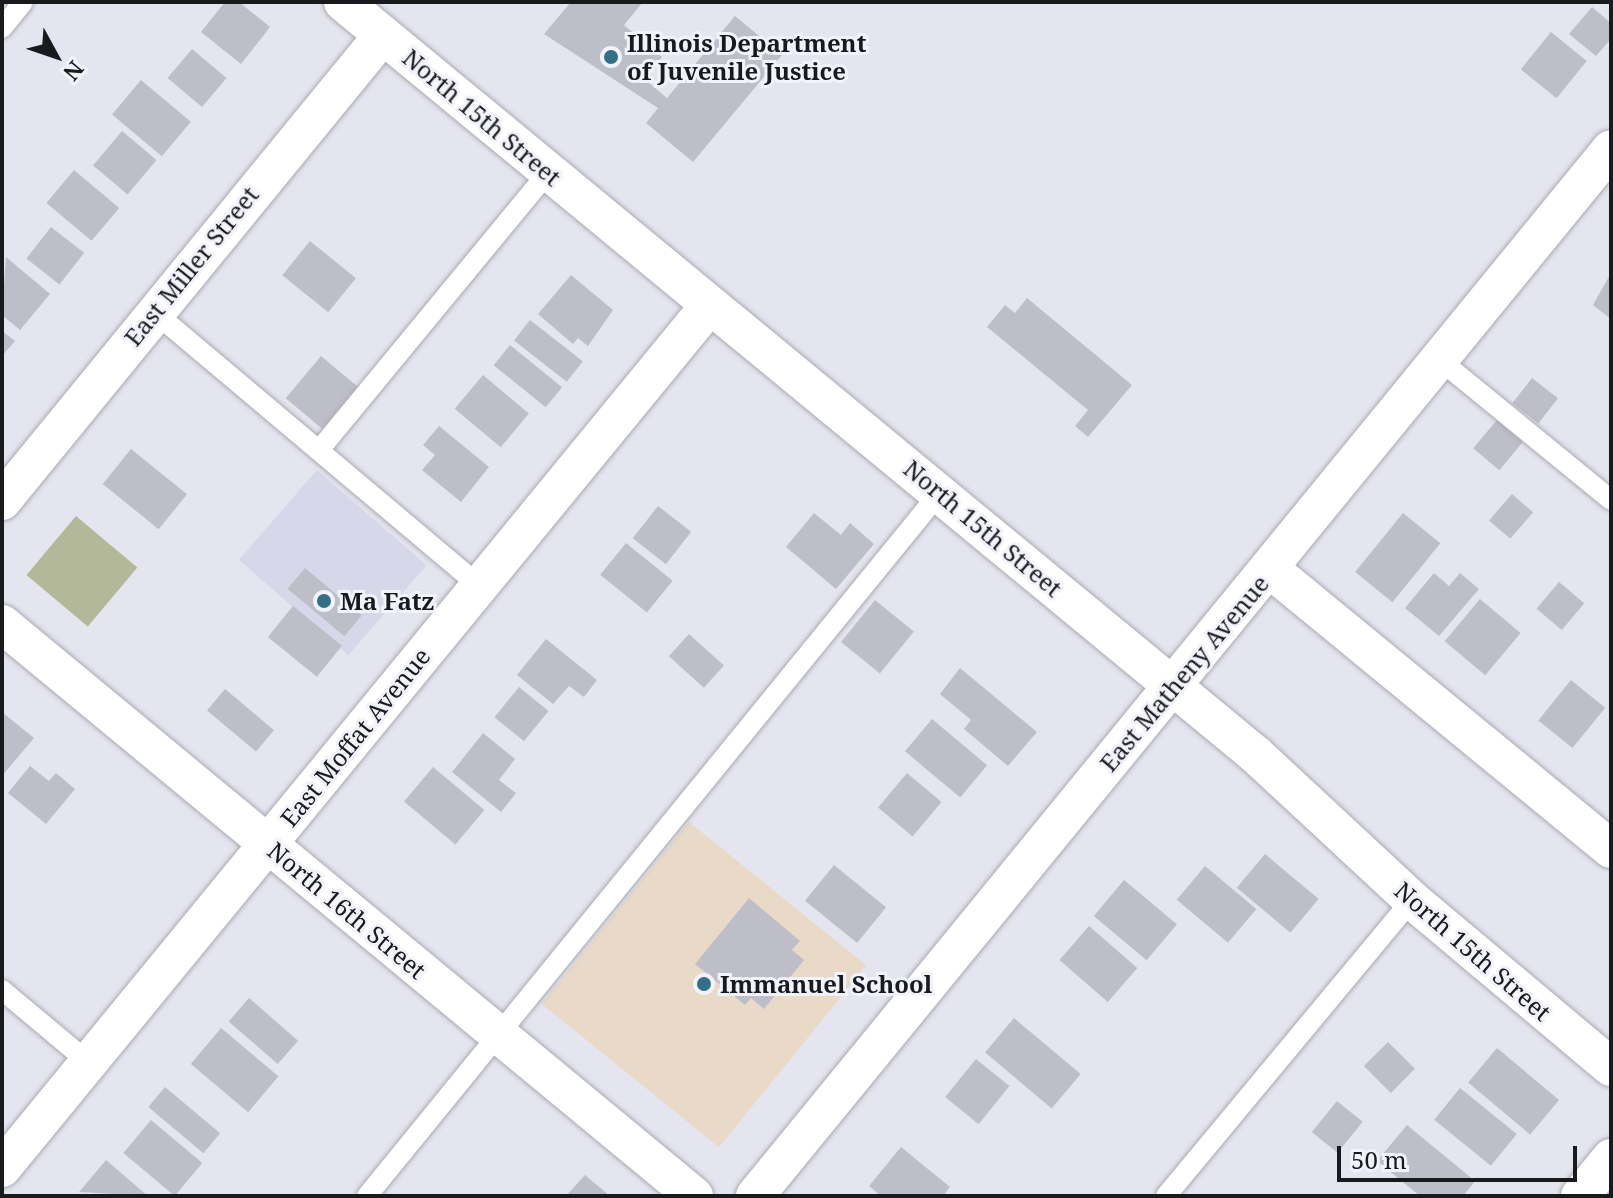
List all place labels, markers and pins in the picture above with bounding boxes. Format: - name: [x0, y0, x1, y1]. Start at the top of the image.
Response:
- place label: Illinois Department of Juvenile Justice: [627, 29, 866, 85]
- marker: Illinois Department of Juvenile Justice: [602, 48, 620, 66]
- place label: Ma Fatz: [340, 587, 434, 615]
- marker: Ma Fatz: [315, 592, 333, 610]
- place label: Immanuel School: [720, 970, 932, 998]
- marker: Immanuel School: [695, 975, 713, 993]

